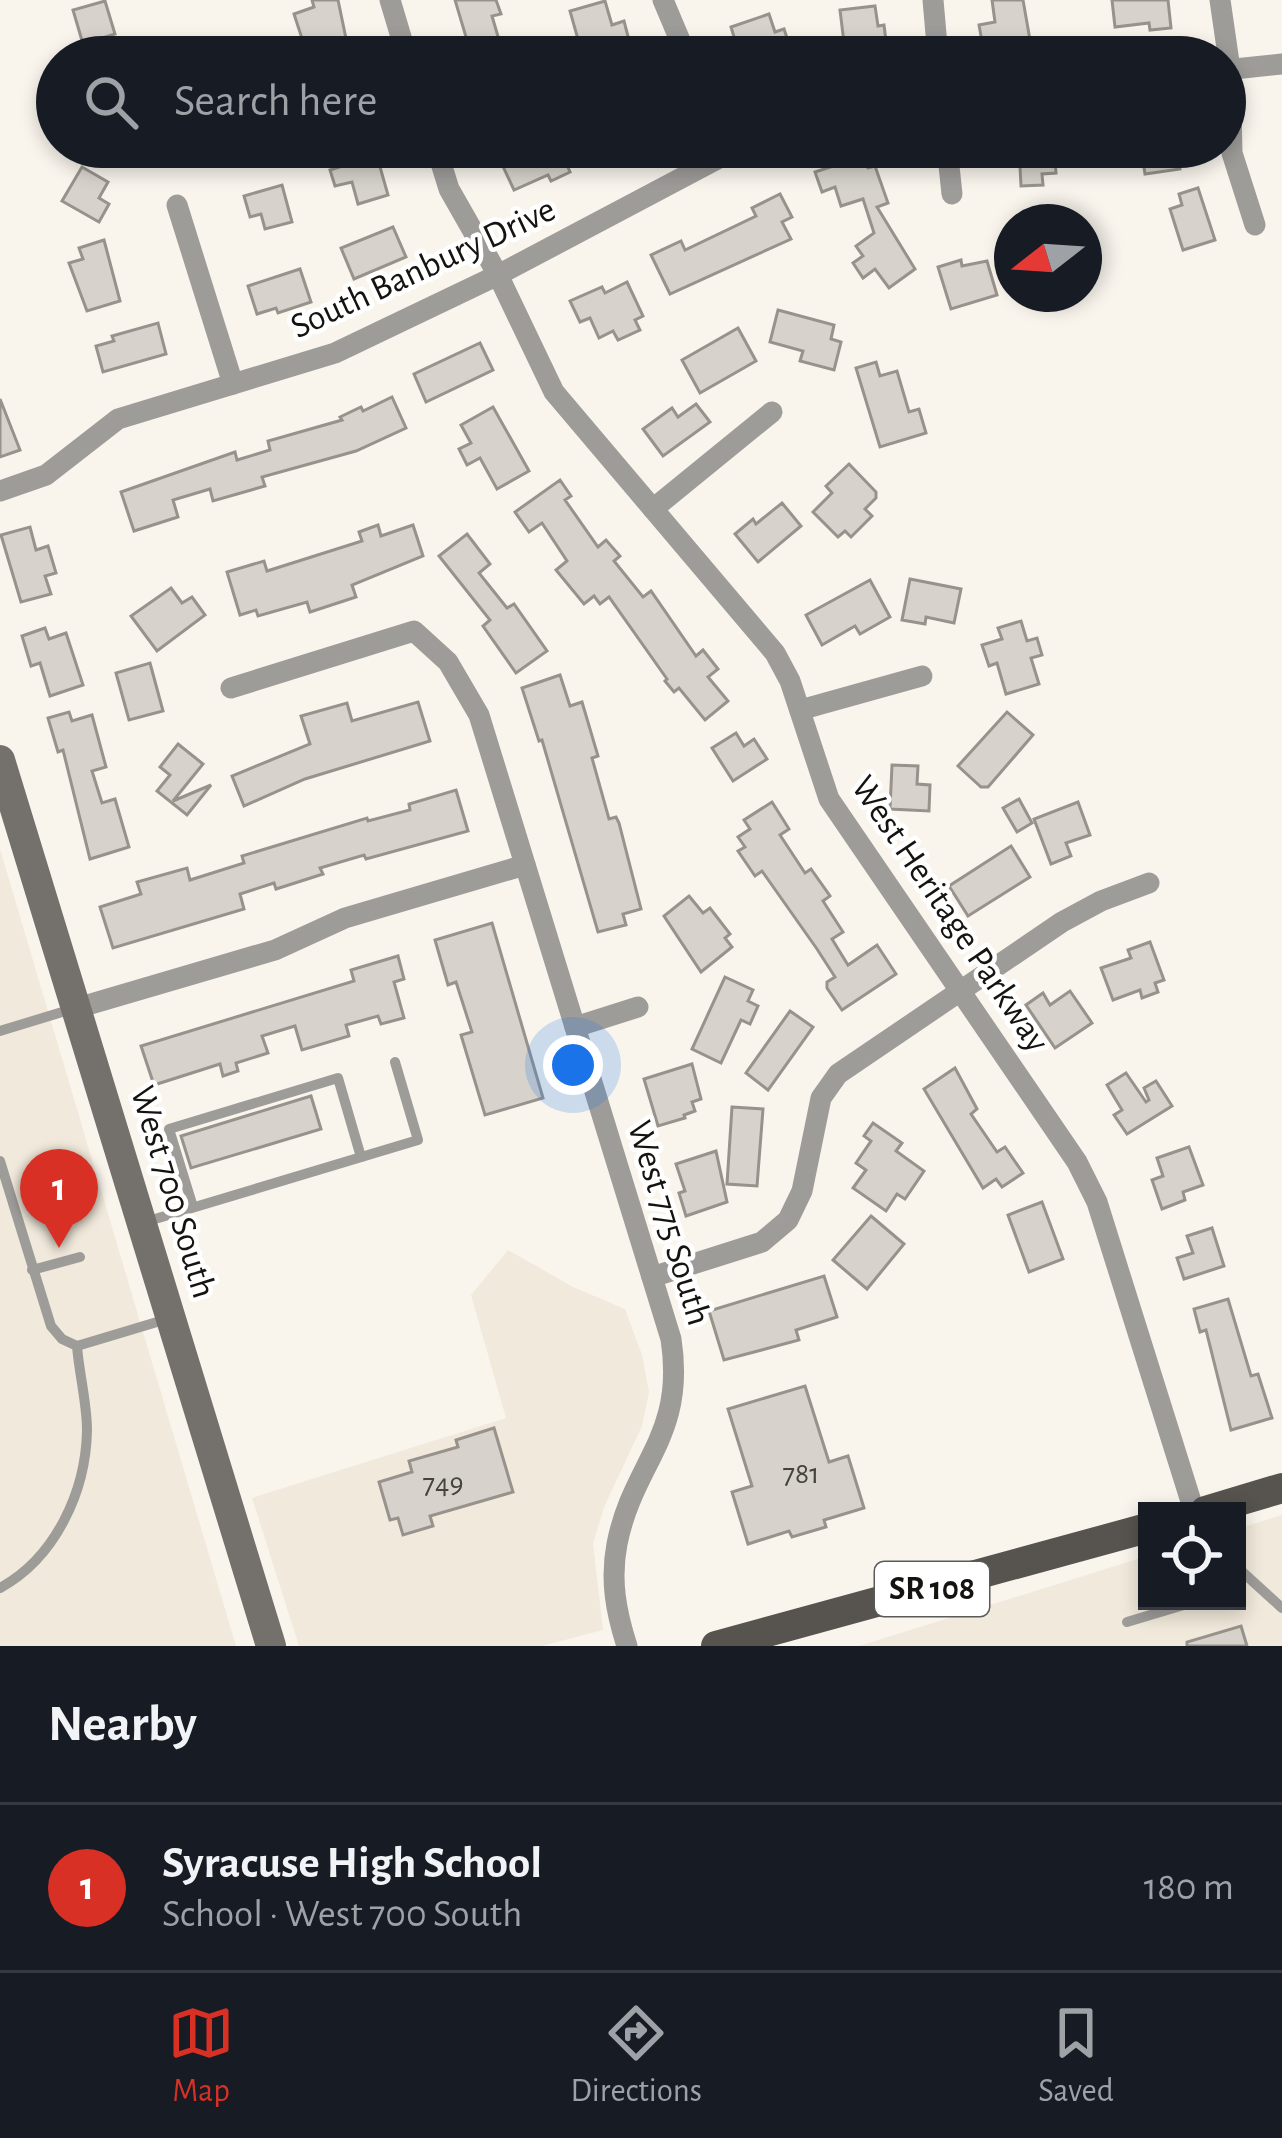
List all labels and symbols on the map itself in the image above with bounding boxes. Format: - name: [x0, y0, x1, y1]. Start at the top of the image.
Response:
- street label: South Banbury Drive: [285, 191, 561, 345]
- north arrow: [994, 204, 1102, 312]
- street label: West Heritage Parkway: [844, 770, 1056, 1058]
- your location: [543, 1035, 603, 1095]
- street label: West 700 South: [124, 1082, 222, 1302]
- street label: West 775 South: [621, 1117, 717, 1329]
- pin: 1: [20, 1149, 98, 1248]
- house number: 781: [782, 1459, 820, 1489]
- house number: 749: [422, 1469, 464, 1499]
- road number: SR 108: [875, 1562, 989, 1616]

